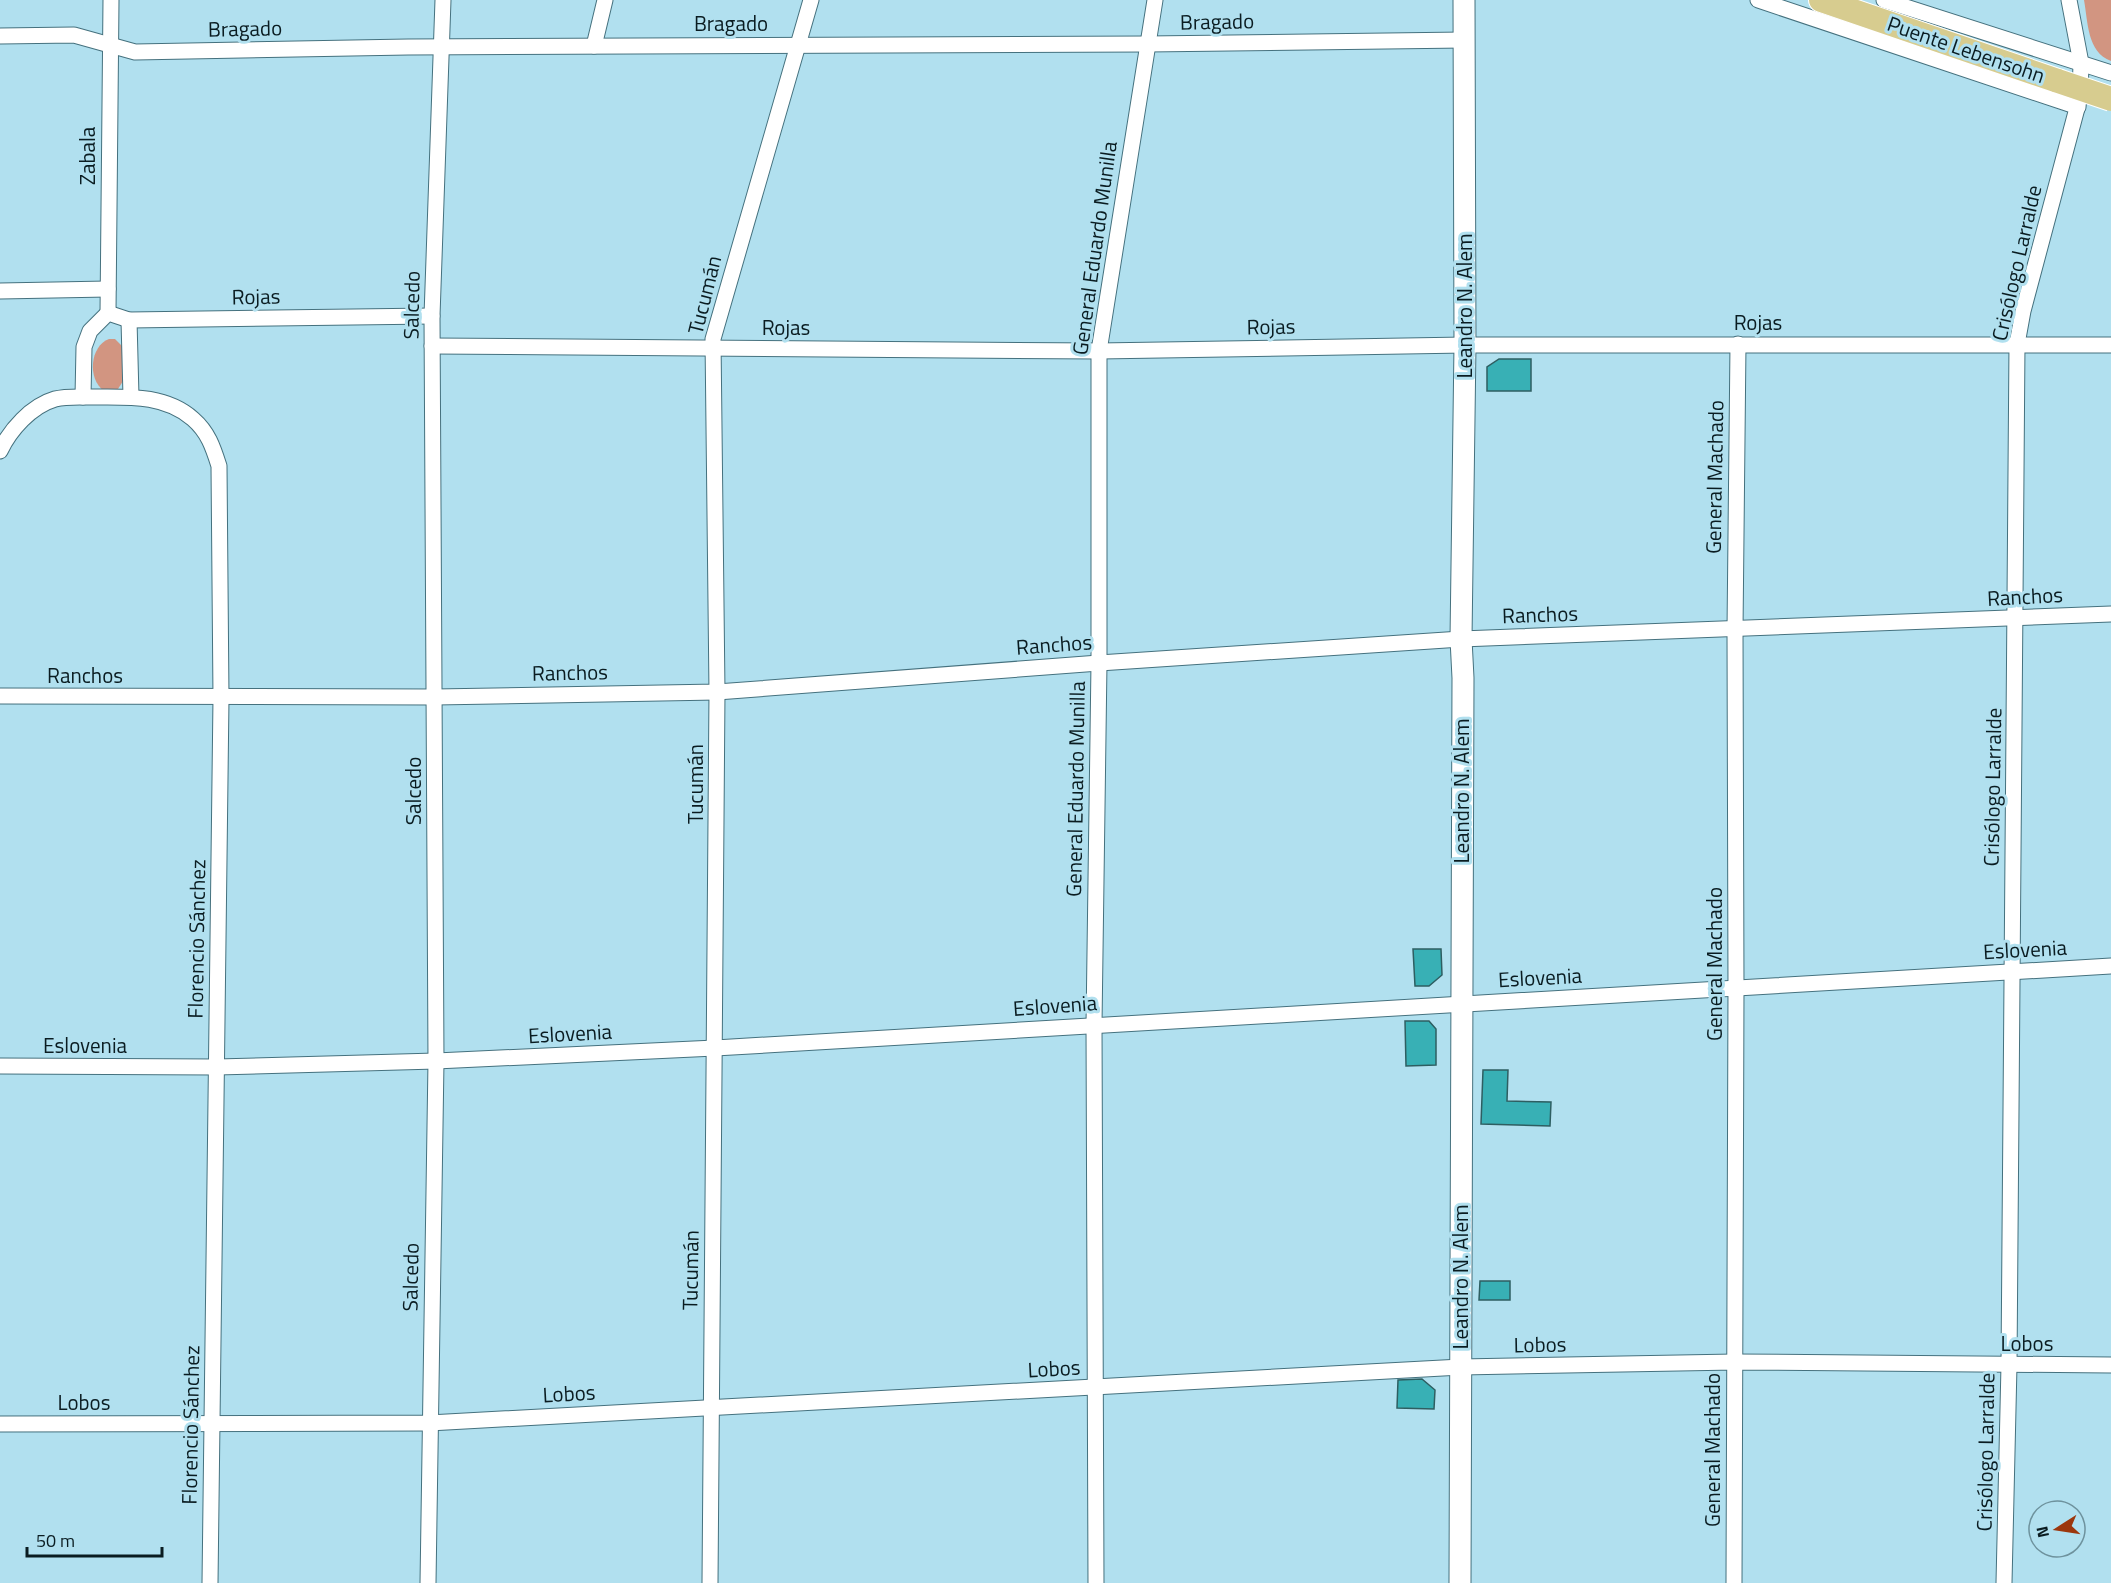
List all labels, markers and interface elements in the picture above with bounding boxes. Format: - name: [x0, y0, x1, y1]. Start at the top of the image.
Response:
- street label: Bragado: [1180, 4, 1254, 38]
- street label: Bragado: [694, 7, 768, 39]
- street label: Puente Lebensohn: [1883, 7, 2050, 91]
- street label: Bragado: [208, 11, 282, 45]
- street label: Zabala: [71, 126, 103, 185]
- street label: General Eduardo Munilla: [1063, 138, 1125, 357]
- street label: Crisólogo Larralde: [1983, 182, 2049, 344]
- street label: Leandro N. Alem: [1448, 233, 1480, 379]
- street label: Tucumán: [679, 252, 729, 337]
- street label: Salcedo: [394, 270, 428, 340]
- street label: Rojas: [231, 280, 281, 312]
- street label: Rojas: [1734, 306, 1782, 338]
- street label: Rojas: [1246, 310, 1296, 342]
- street label: Rojas: [762, 311, 810, 343]
- street label: General Machado: [1697, 400, 1731, 554]
- street label: Ranchos: [1986, 578, 2064, 614]
- street label: Ranchos: [1501, 597, 1579, 631]
- street label: Ranchos: [1015, 625, 1093, 663]
- street label: Ranchos: [532, 655, 608, 689]
- street label: Ranchos: [47, 659, 123, 691]
- street label: General Eduardo Munilla: [1057, 680, 1093, 897]
- street label: Crisólogo Larralde: [1975, 707, 2009, 867]
- street label: Leandro N. Alem: [1445, 718, 1477, 864]
- street label: Tucumán: [679, 744, 711, 824]
- street label: Salcedo: [397, 757, 429, 825]
- street label: Florencio Sánchez: [179, 859, 213, 1019]
- street label: General Machado: [1698, 887, 1730, 1041]
- street label: Eslovenia: [1982, 931, 2068, 967]
- street label: Eslovenia: [1497, 959, 1583, 995]
- street label: Eslovenia: [1012, 986, 1098, 1024]
- street label: Eslovenia: [527, 1015, 613, 1051]
- street label: Eslovenia: [43, 1029, 127, 1061]
- street label: Leandro N. Alem: [1444, 1204, 1476, 1350]
- street label: Tucumán: [673, 1230, 707, 1310]
- street label: Salcedo: [393, 1242, 427, 1312]
- street label: Lobos: [2001, 1327, 2053, 1359]
- street label: Lobos: [1513, 1328, 1567, 1360]
- street label: Florencio Sánchez: [173, 1345, 207, 1505]
- street label: Lobos: [1027, 1351, 1081, 1385]
- street label: Crisólogo Larralde: [1968, 1372, 2002, 1532]
- street label: General Machado: [1696, 1373, 1728, 1527]
- street label: Lobos: [542, 1376, 596, 1410]
- street label: Lobos: [58, 1386, 110, 1418]
- north arrow: [2027, 1499, 2087, 1559]
- scale bar: [27, 1520, 162, 1558]
- text: N: [2029, 1524, 2055, 1540]
- text: 50 m: [36, 1527, 75, 1554]

